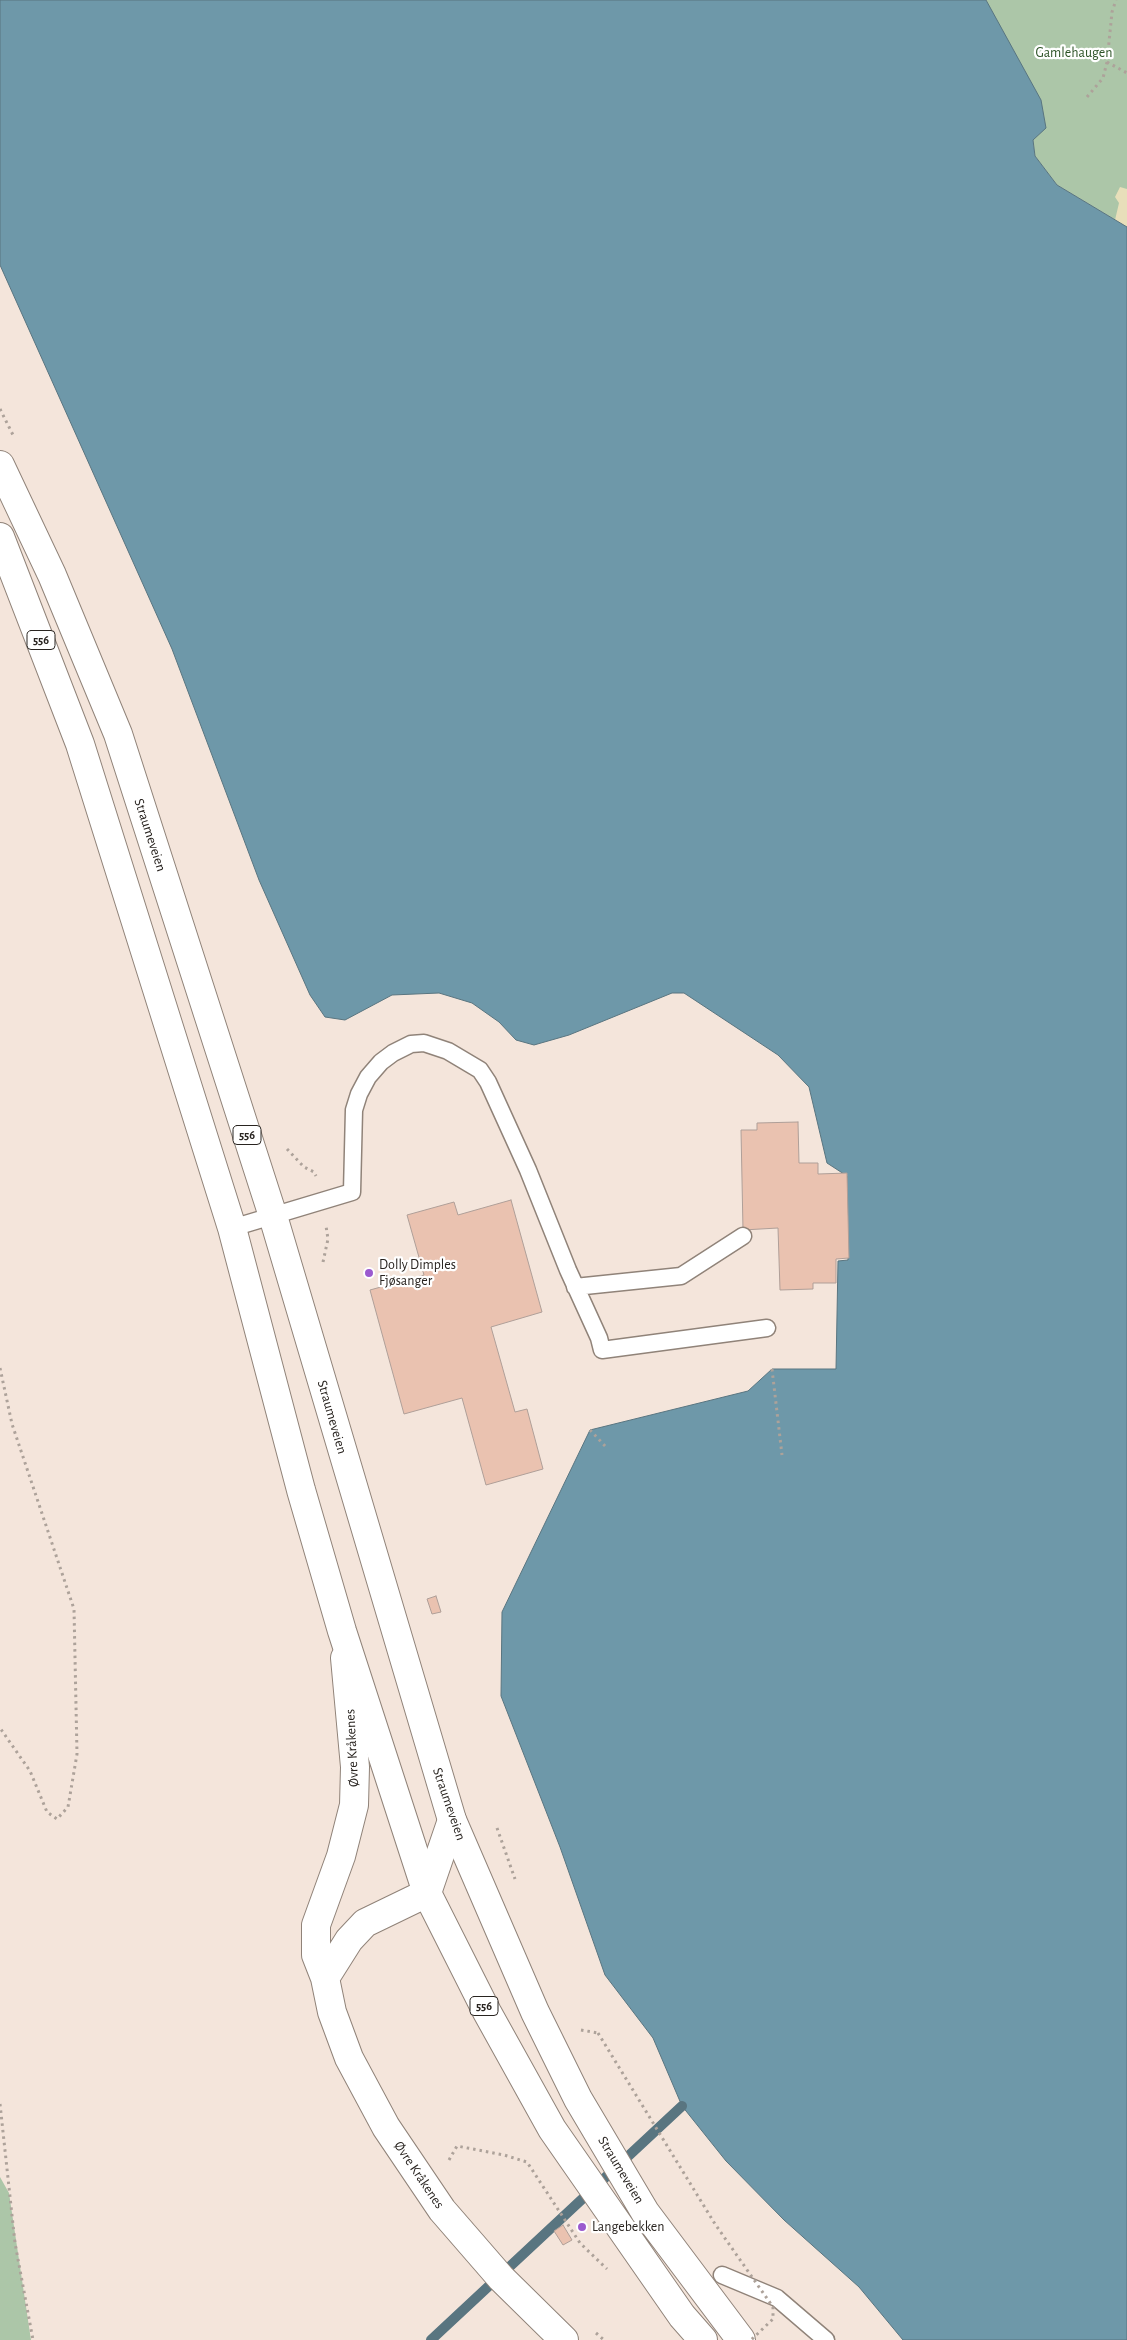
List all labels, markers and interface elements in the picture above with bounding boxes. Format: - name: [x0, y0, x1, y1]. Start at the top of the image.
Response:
- park label: Gamlehaugen: [1035, 45, 1113, 61]
- road number: 556: [27, 630, 55, 650]
- street label: Straumeveien: [130, 796, 170, 874]
- road number: 556: [233, 1126, 261, 1144]
- place label: Dolly Dimples Fjøsanger: [379, 1257, 456, 1290]
- marker: Dolly Dimples Fjøsanger: [363, 1267, 375, 1279]
- street label: Straumeveien: [313, 1378, 351, 1456]
- street label: Øvre Kråkenes: [342, 1709, 362, 1787]
- street label: Straumeveien: [429, 1765, 469, 1843]
- road number: 556: [470, 1996, 498, 2015]
- street label: Straumeveien: [594, 2133, 648, 2207]
- street label: Øvre Kråkenes: [390, 2138, 448, 2212]
- place label: Langebekken: [592, 2219, 665, 2235]
- marker: Langebekken: [576, 2221, 588, 2233]

